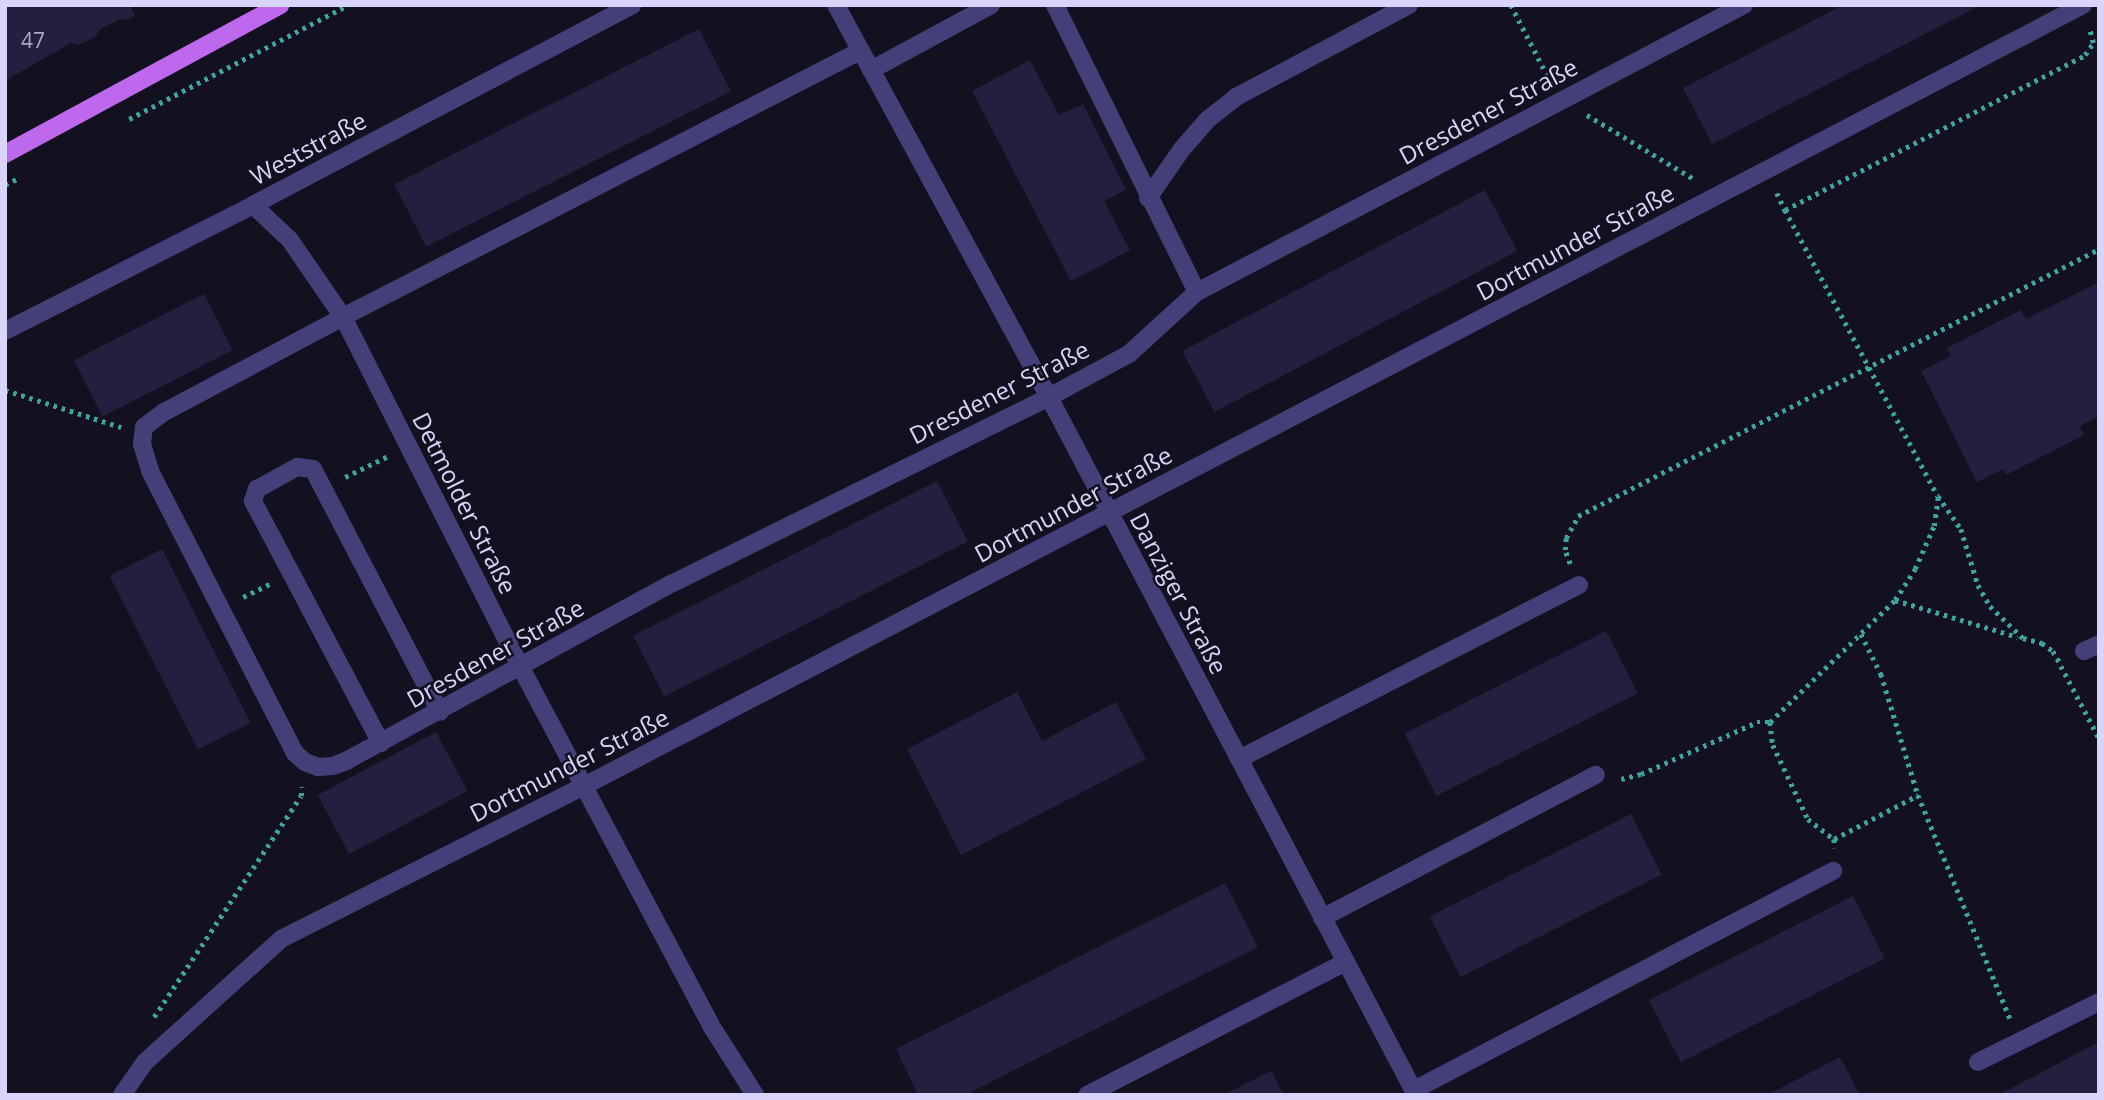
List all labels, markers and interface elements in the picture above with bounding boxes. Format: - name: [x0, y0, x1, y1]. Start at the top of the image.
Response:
- house number: 47: [21, 27, 45, 53]
- street label: Dresdener Straße: [1394, 52, 1582, 170]
- street label: Weststraße: [245, 105, 371, 191]
- street label: Dortmunder Straße: [1471, 178, 1679, 306]
- street label: Dresdener Straße: [904, 334, 1094, 450]
- street label: Detmolder Straße: [407, 408, 523, 598]
- street label: Dortmunder Straße: [969, 440, 1177, 568]
- street label: Danziger Straße: [1124, 507, 1234, 679]
- street label: Dresdener Straße: [402, 592, 588, 714]
- street label: Dortmunder Straße: [465, 702, 673, 828]

